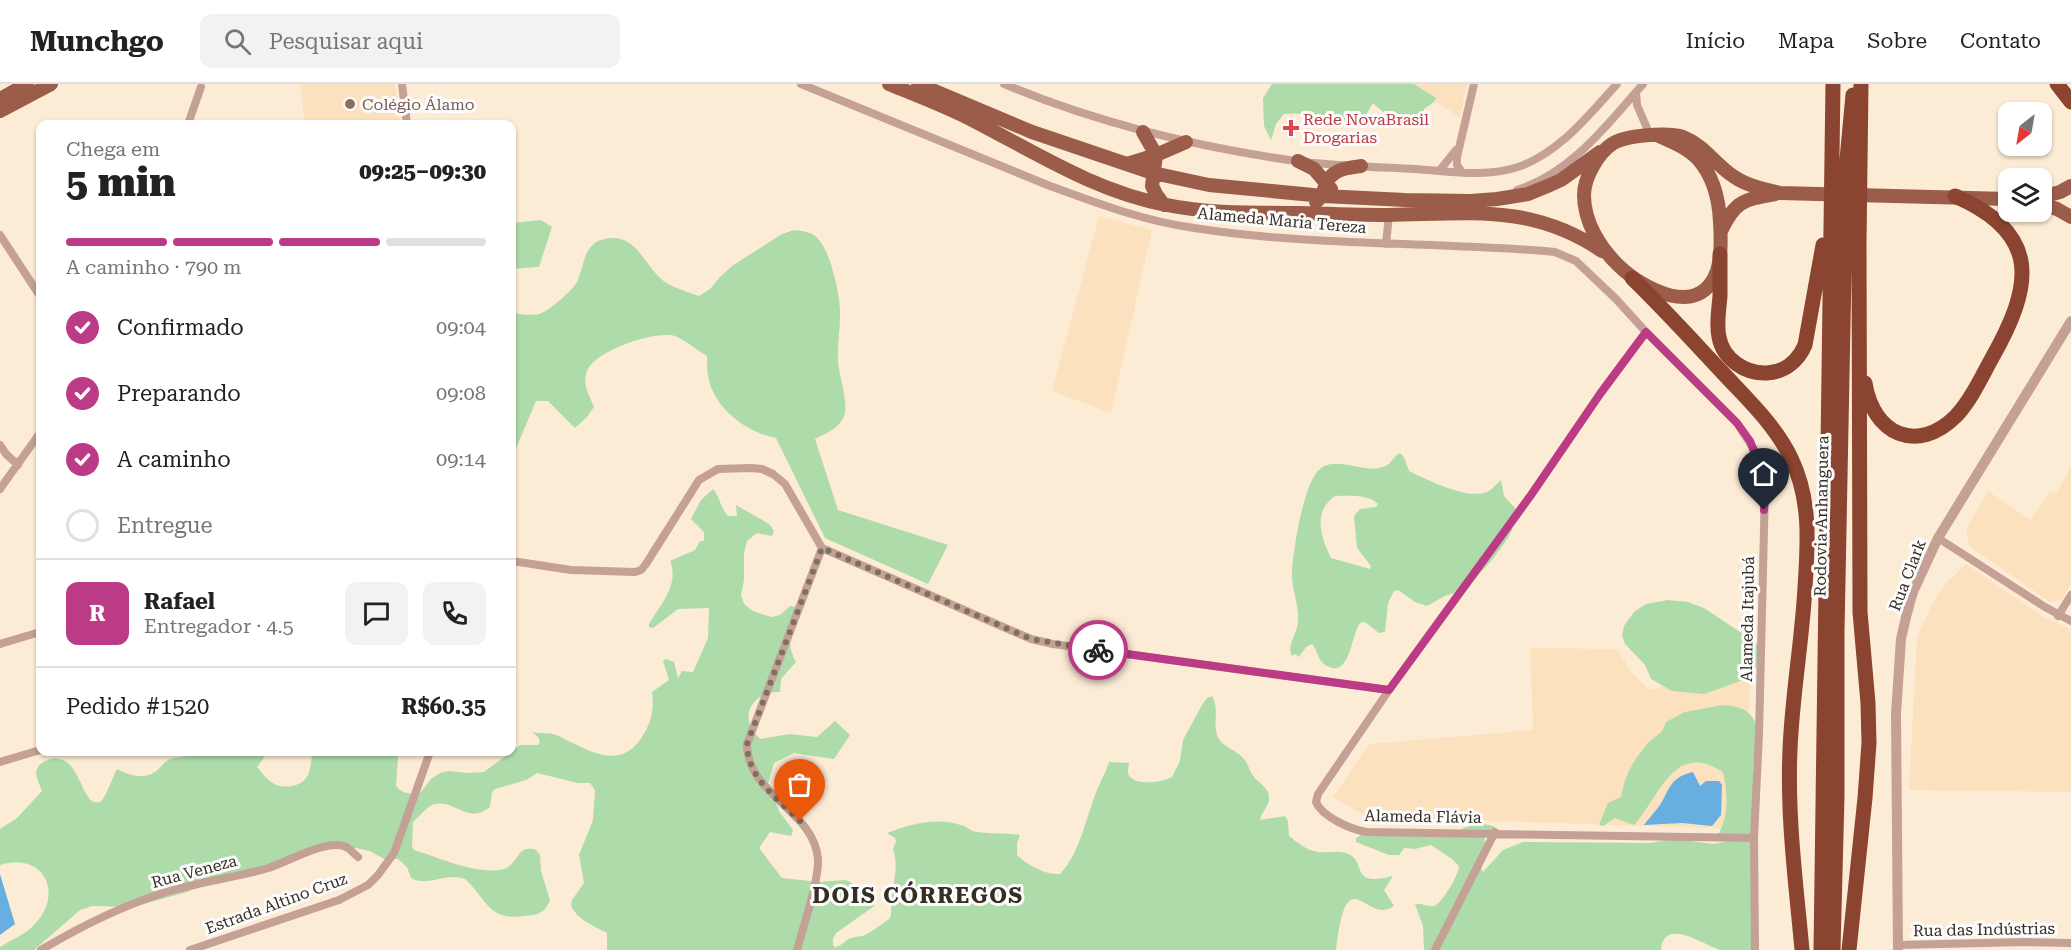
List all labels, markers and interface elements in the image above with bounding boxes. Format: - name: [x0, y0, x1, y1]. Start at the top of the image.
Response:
- search box: [200, 14, 620, 68]
- text: Munchgo: [30, 25, 164, 58]
- icon: search: [221, 25, 254, 58]
- text: Pesquisar aqui: [269, 29, 423, 54]
- text: Início: [1686, 29, 1745, 53]
- text: Mapa: [1778, 29, 1834, 53]
- text: Sobre: [1867, 29, 1927, 53]
- text: Contato: [1960, 29, 2041, 53]
- place label: Colégio Álamo: [362, 95, 475, 114]
- marker: Colégio Álamo: [343, 97, 357, 111]
- north arrow: [1998, 102, 2052, 156]
- map controls: [1998, 102, 2052, 222]
- place label: Rede NovaBrasil Drogarias: [1303, 110, 1429, 147]
- marker: Rede NovaBrasil Drogarias: [1284, 121, 1298, 135]
- text: Chega em: [66, 137, 160, 161]
- text: 09:25–09:30: [359, 159, 486, 184]
- text: 5 min: [66, 160, 176, 206]
- button: layers: [1998, 168, 2052, 222]
- street label: Alameda Maria Tereza: [1197, 204, 1367, 237]
- text: A caminho · 790 m: [66, 255, 242, 279]
- icon: check: [66, 311, 99, 344]
- text: Confirmado: [117, 315, 244, 340]
- text: 09:04: [436, 315, 486, 339]
- icon: check: [66, 377, 99, 410]
- text: Preparando: [117, 381, 241, 406]
- text: 09:08: [436, 381, 486, 405]
- street label: Rodovia Anhanguera: [1811, 435, 1832, 597]
- icon: check: [66, 443, 99, 476]
- text: A caminho: [117, 447, 231, 472]
- text: 09:14: [436, 447, 486, 471]
- pin: [1738, 448, 1789, 510]
- icon: home: [1747, 457, 1780, 490]
- text: Entregue: [117, 513, 213, 538]
- street label: Rua Clark: [1885, 537, 1930, 614]
- street label: Alameda Itajubá: [1737, 556, 1758, 682]
- button: chat: [345, 582, 408, 645]
- button: phone: [423, 582, 486, 645]
- text: Rafael: [144, 589, 215, 614]
- text: R: [89, 601, 106, 626]
- text: Entregador · 4.5: [144, 614, 294, 638]
- courier: [1068, 620, 1128, 680]
- icon: bike: [1082, 634, 1115, 667]
- text: Pedido #1520: [66, 694, 209, 719]
- text: R$60.35: [401, 694, 486, 719]
- pin: [774, 759, 825, 821]
- icon: bag: [783, 768, 816, 801]
- street label: Alameda Flávia: [1364, 806, 1482, 827]
- street label: Rua Veneza: [149, 851, 239, 892]
- street label: Estrada Altino Cruz: [203, 869, 350, 938]
- district label: DOIS CÓRREGOS: [812, 881, 1024, 908]
- street label: Rua das Indústrias: [1913, 919, 2056, 940]

